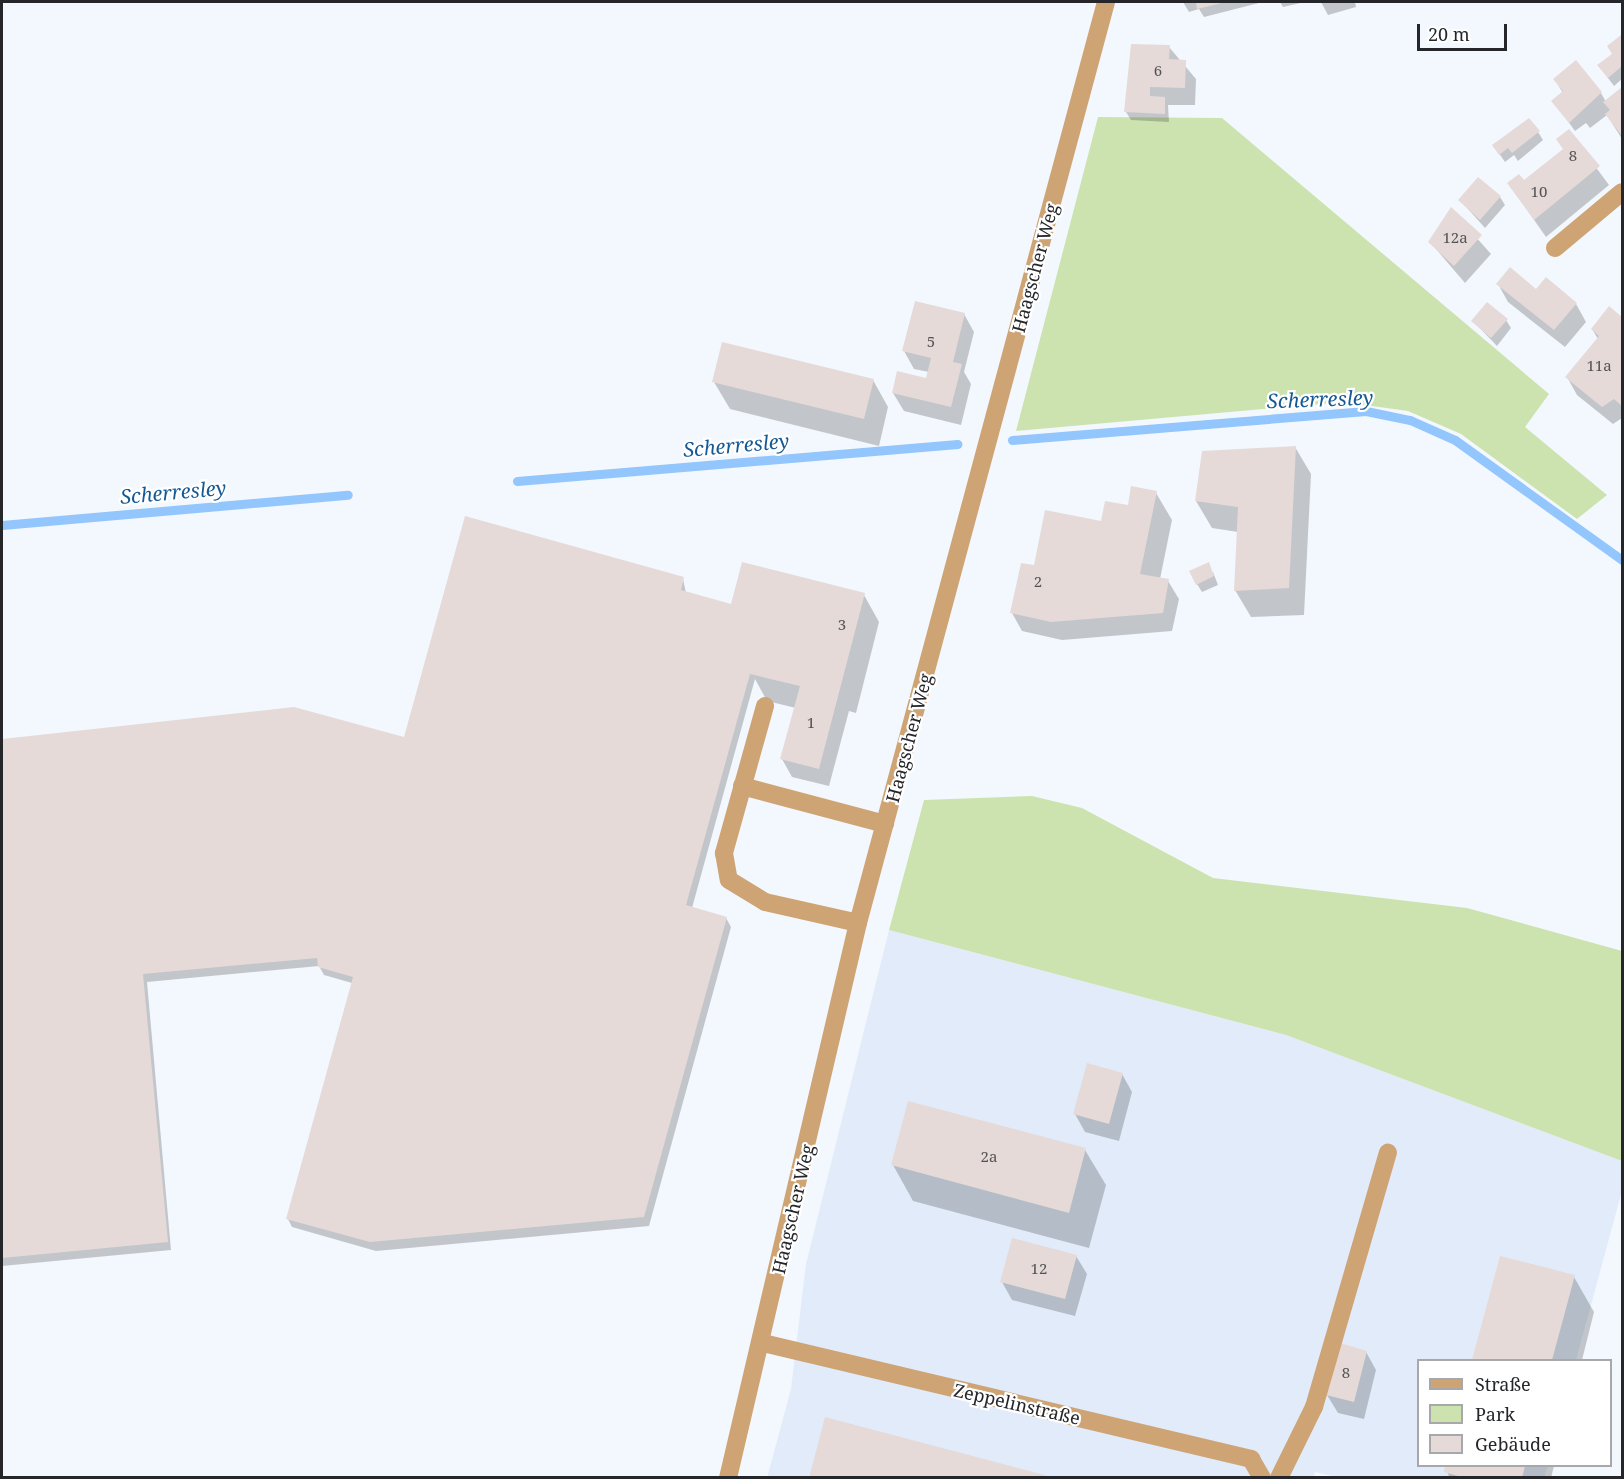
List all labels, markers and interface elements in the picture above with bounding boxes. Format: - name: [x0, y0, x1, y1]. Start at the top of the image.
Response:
- scale bar: [1420, 12, 1510, 50]
- text: 20 m: [1428, 22, 1470, 46]
- house number: 6: [1154, 62, 1162, 80]
- house number: 8: [1569, 147, 1577, 165]
- house number: 10: [1531, 183, 1547, 201]
- street label: Haagscher Weg: [1007, 201, 1063, 335]
- house number: 12a: [1442, 229, 1468, 247]
- house number: 5: [927, 333, 935, 351]
- house number: 11a: [1586, 357, 1612, 375]
- water label: Scherresley: [1266, 385, 1374, 413]
- water label: Scherresley: [682, 428, 790, 462]
- water label: Scherresley: [119, 475, 227, 509]
- house number: 2: [1034, 573, 1042, 591]
- house number: 3: [838, 616, 846, 634]
- street label: Haagscher Weg: [881, 671, 937, 805]
- house number: 1: [807, 714, 815, 732]
- street label: Haagscher Weg: [768, 1142, 818, 1276]
- house number: 2a: [981, 1148, 997, 1166]
- house number: 12: [1031, 1260, 1047, 1278]
- legend: [1417, 1359, 1612, 1467]
- house number: 8: [1342, 1364, 1350, 1382]
- text: Straße: [1475, 1372, 1531, 1396]
- street label: Zeppelinstraße: [952, 1379, 1082, 1429]
- text: Park: [1475, 1402, 1515, 1426]
- text: Gebäude: [1475, 1432, 1551, 1456]

